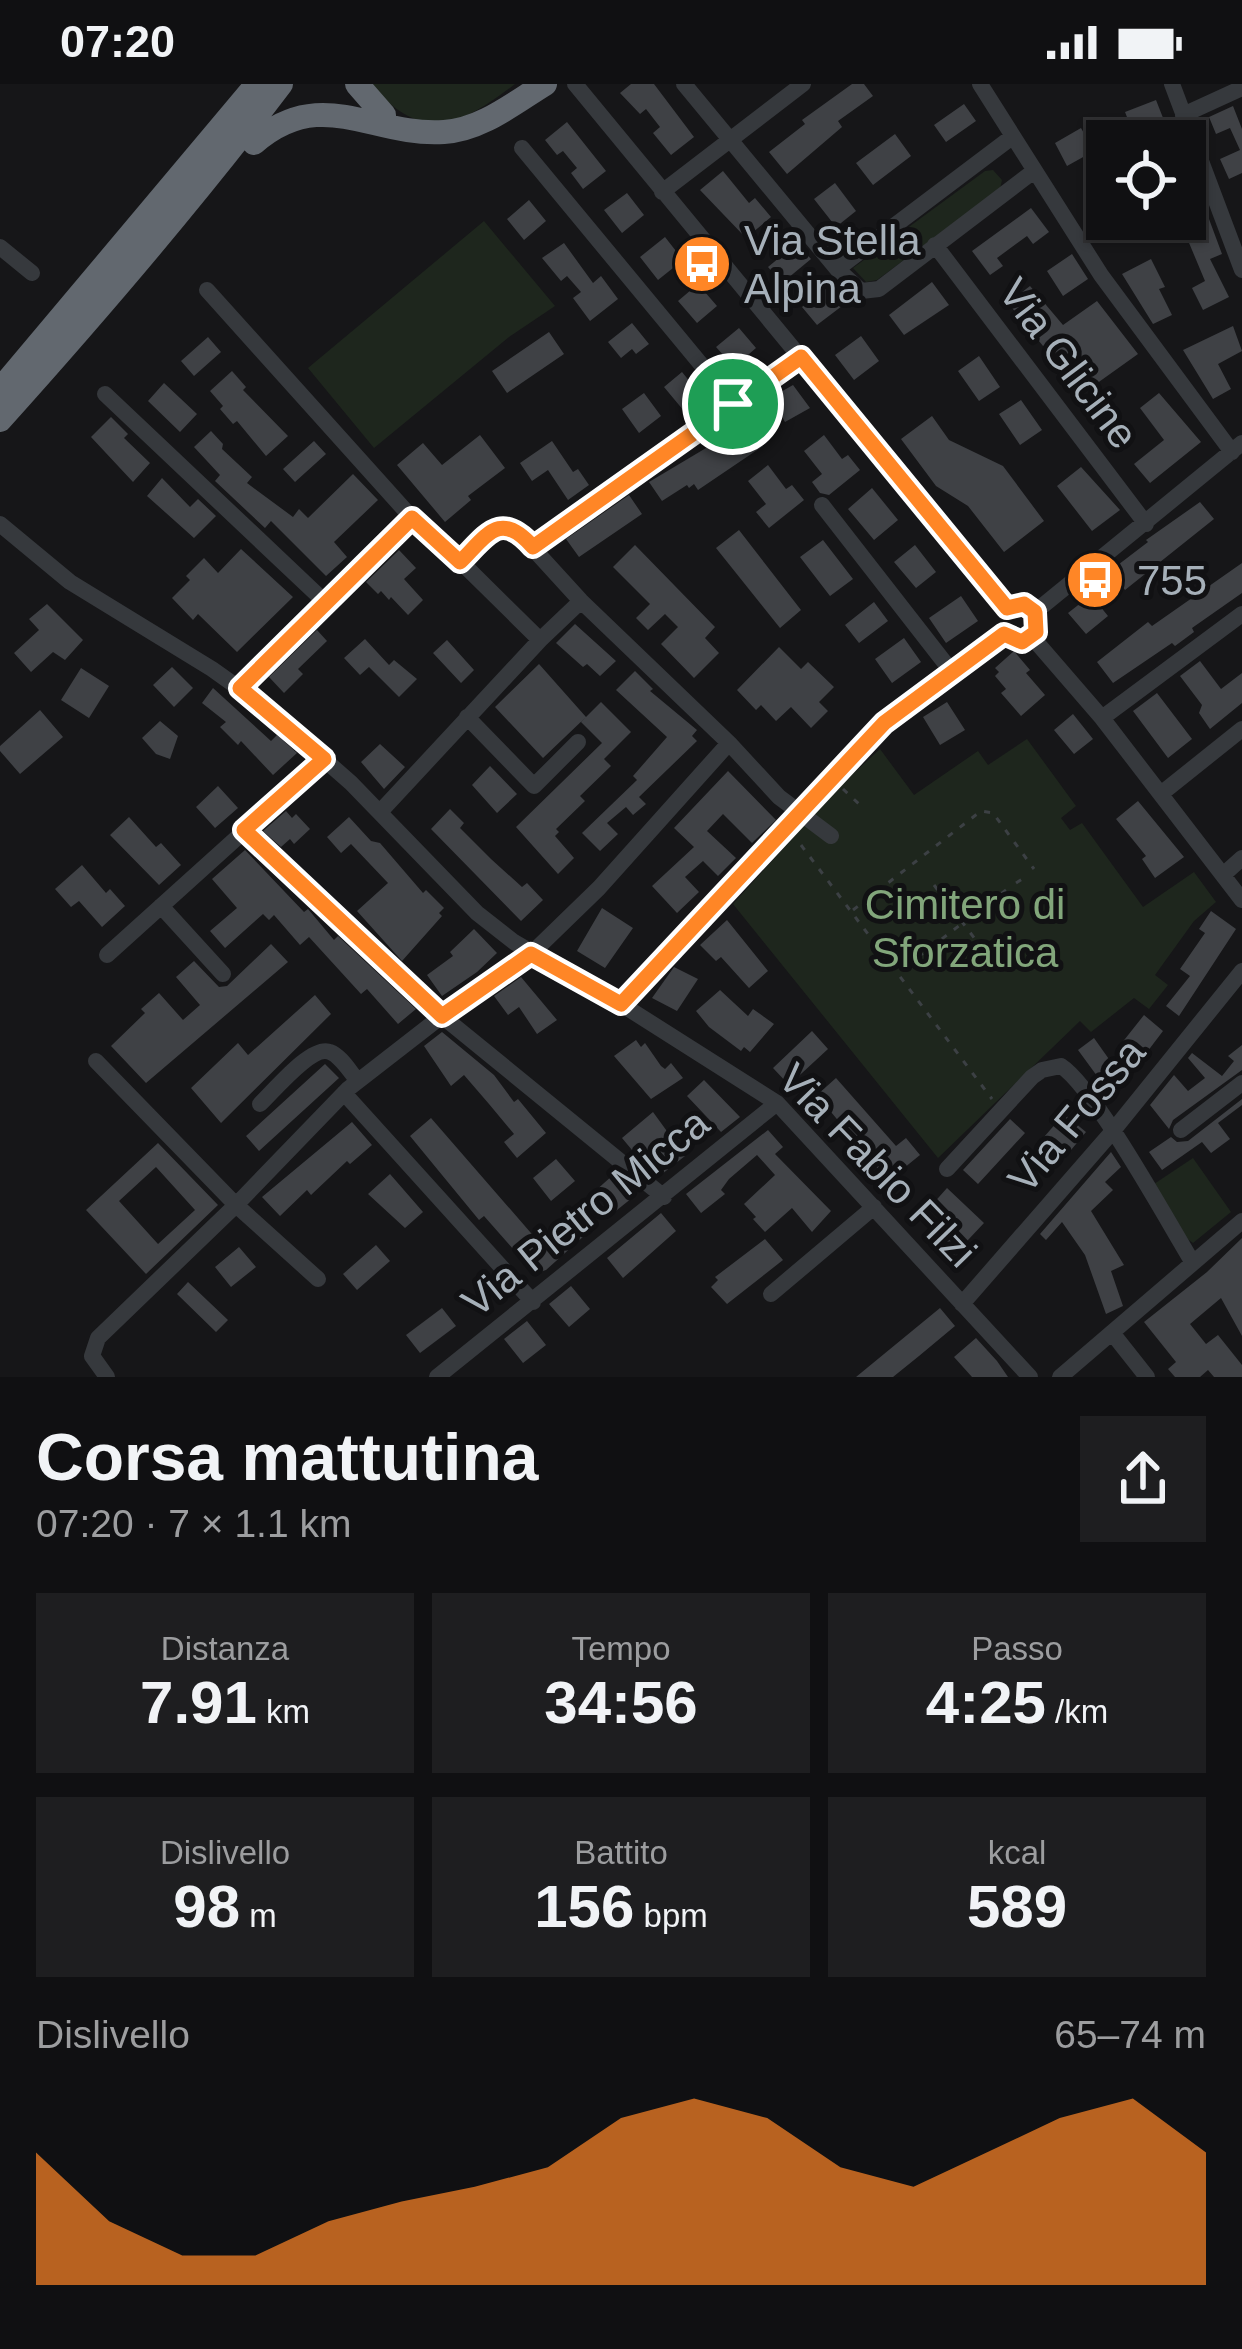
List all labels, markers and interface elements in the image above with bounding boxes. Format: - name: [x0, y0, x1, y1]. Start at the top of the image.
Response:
- text: 07:20: [60, 16, 175, 67]
- map controls: [1086, 120, 1206, 240]
- button: locate: [1086, 120, 1206, 240]
- place label: Via Stella Alpina: [744, 217, 921, 312]
- bus stop icon: Via Stella Alpina: [671, 233, 733, 295]
- street label: Via Glicine: [990, 269, 1148, 457]
- pin: [682, 353, 784, 455]
- icon: arrive: [700, 371, 766, 437]
- bus stop icon: 755: [1064, 549, 1126, 611]
- place label: 755: [1137, 557, 1207, 604]
- park label: Cimitero di Sforzatica: [865, 881, 1065, 976]
- street label: Via Fossa: [999, 1028, 1155, 1202]
- street label: Via Fabio Filzi: [769, 1054, 986, 1276]
- street label: Via Pietro Micca: [453, 1098, 718, 1326]
- button: share: [1080, 1416, 1206, 1542]
- text: Corsa mattutina: [36, 1420, 538, 1494]
- text: 07:20 · 7 × 1.1 km: [36, 1502, 351, 1545]
- text: Distanza: [161, 1630, 289, 1667]
- text: Tempo: [571, 1630, 671, 1667]
- text: Passo: [971, 1630, 1063, 1667]
- text: 7.91: [140, 1669, 257, 1736]
- text: 34:56: [544, 1669, 698, 1736]
- text: 4:25: [926, 1669, 1046, 1736]
- text: km: [257, 1693, 310, 1730]
- text: /km: [1046, 1693, 1108, 1730]
- text: Dislivello: [160, 1834, 290, 1871]
- text: Battito: [574, 1834, 668, 1871]
- text: kcal: [988, 1834, 1046, 1871]
- text: 98: [173, 1873, 240, 1940]
- text: 156: [534, 1873, 634, 1940]
- text: 589: [967, 1873, 1067, 1940]
- text: m: [240, 1897, 277, 1934]
- text: bpm: [634, 1897, 708, 1934]
- text: Dislivello: [36, 2013, 190, 2056]
- text: 65–74 m: [1054, 2013, 1206, 2056]

